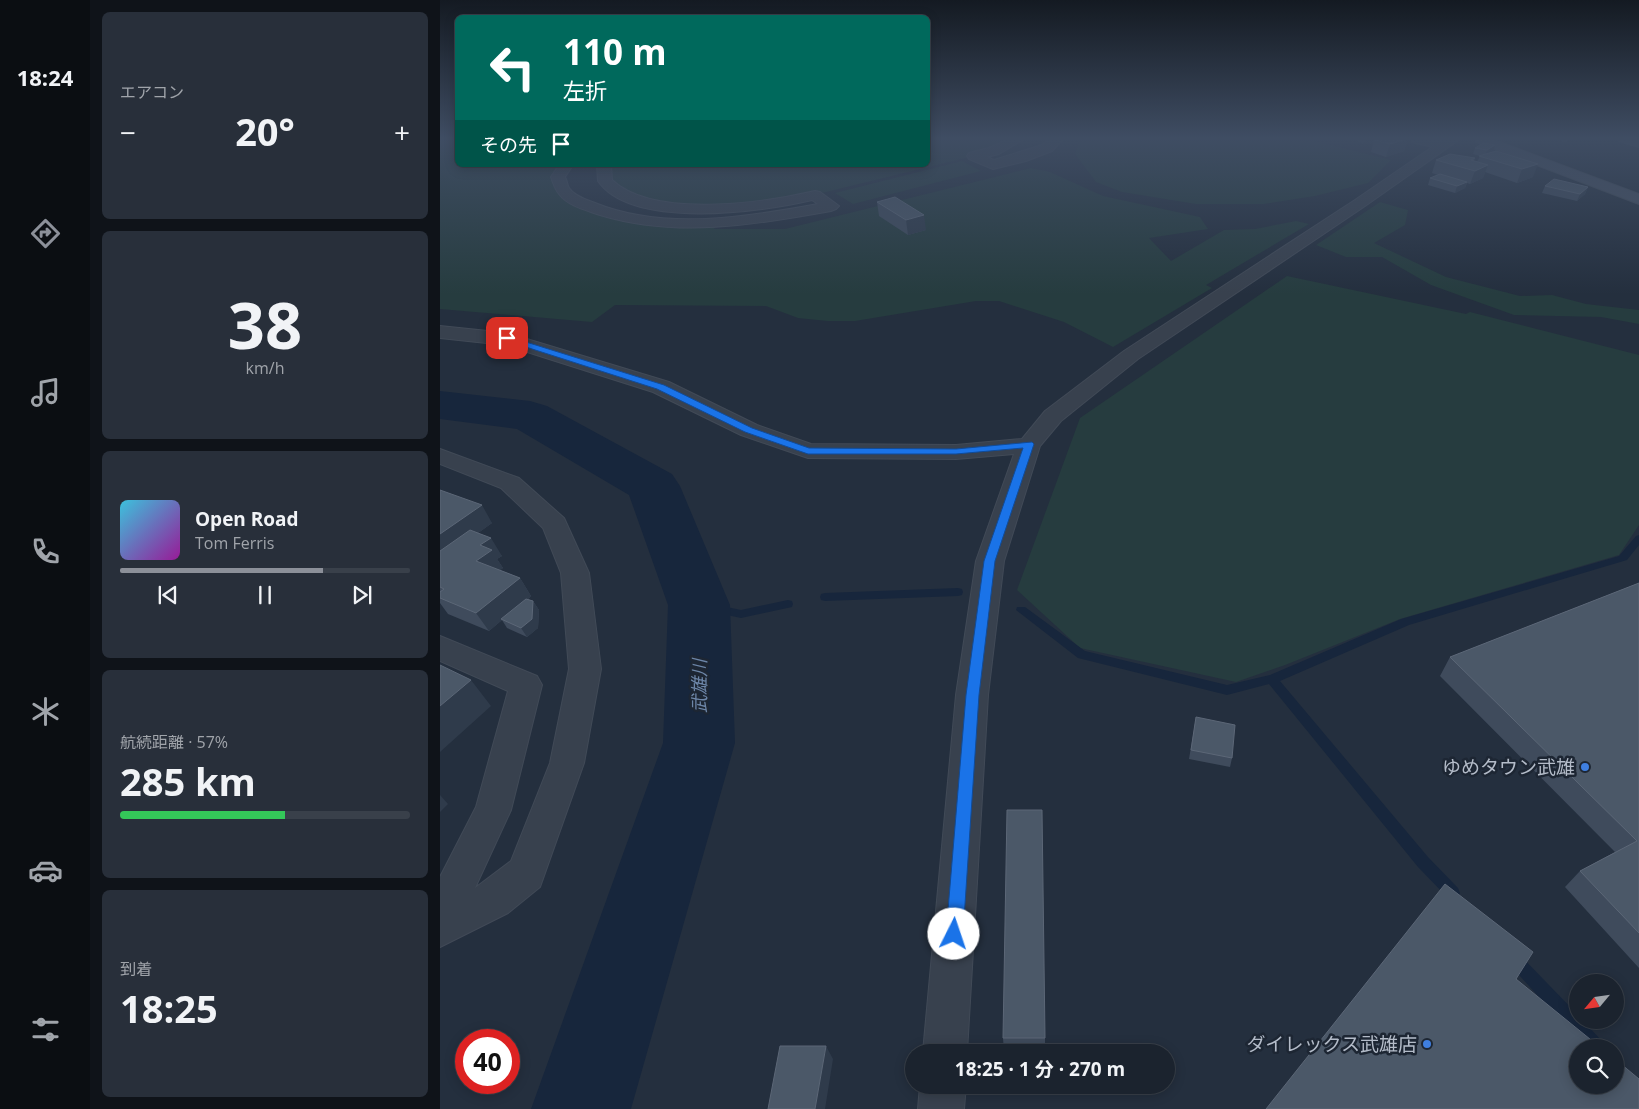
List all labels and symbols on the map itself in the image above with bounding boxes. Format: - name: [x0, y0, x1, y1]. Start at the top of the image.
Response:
- pin: [486, 317, 528, 359]
- water label: 武雄川: [687, 657, 711, 713]
- place label: ゆめタウン武雄: [1442, 754, 1575, 780]
- marker: ゆめタウン武雄: [1579, 761, 1591, 773]
- position arrow: [927, 907, 979, 959]
- north arrow: [1569, 974, 1624, 1029]
- speed limit sign: 40: [455, 1029, 520, 1094]
- place label: ダイレックス武雄店: [1247, 1031, 1417, 1057]
- marker: ダイレックス武雄店: [1421, 1038, 1433, 1050]

